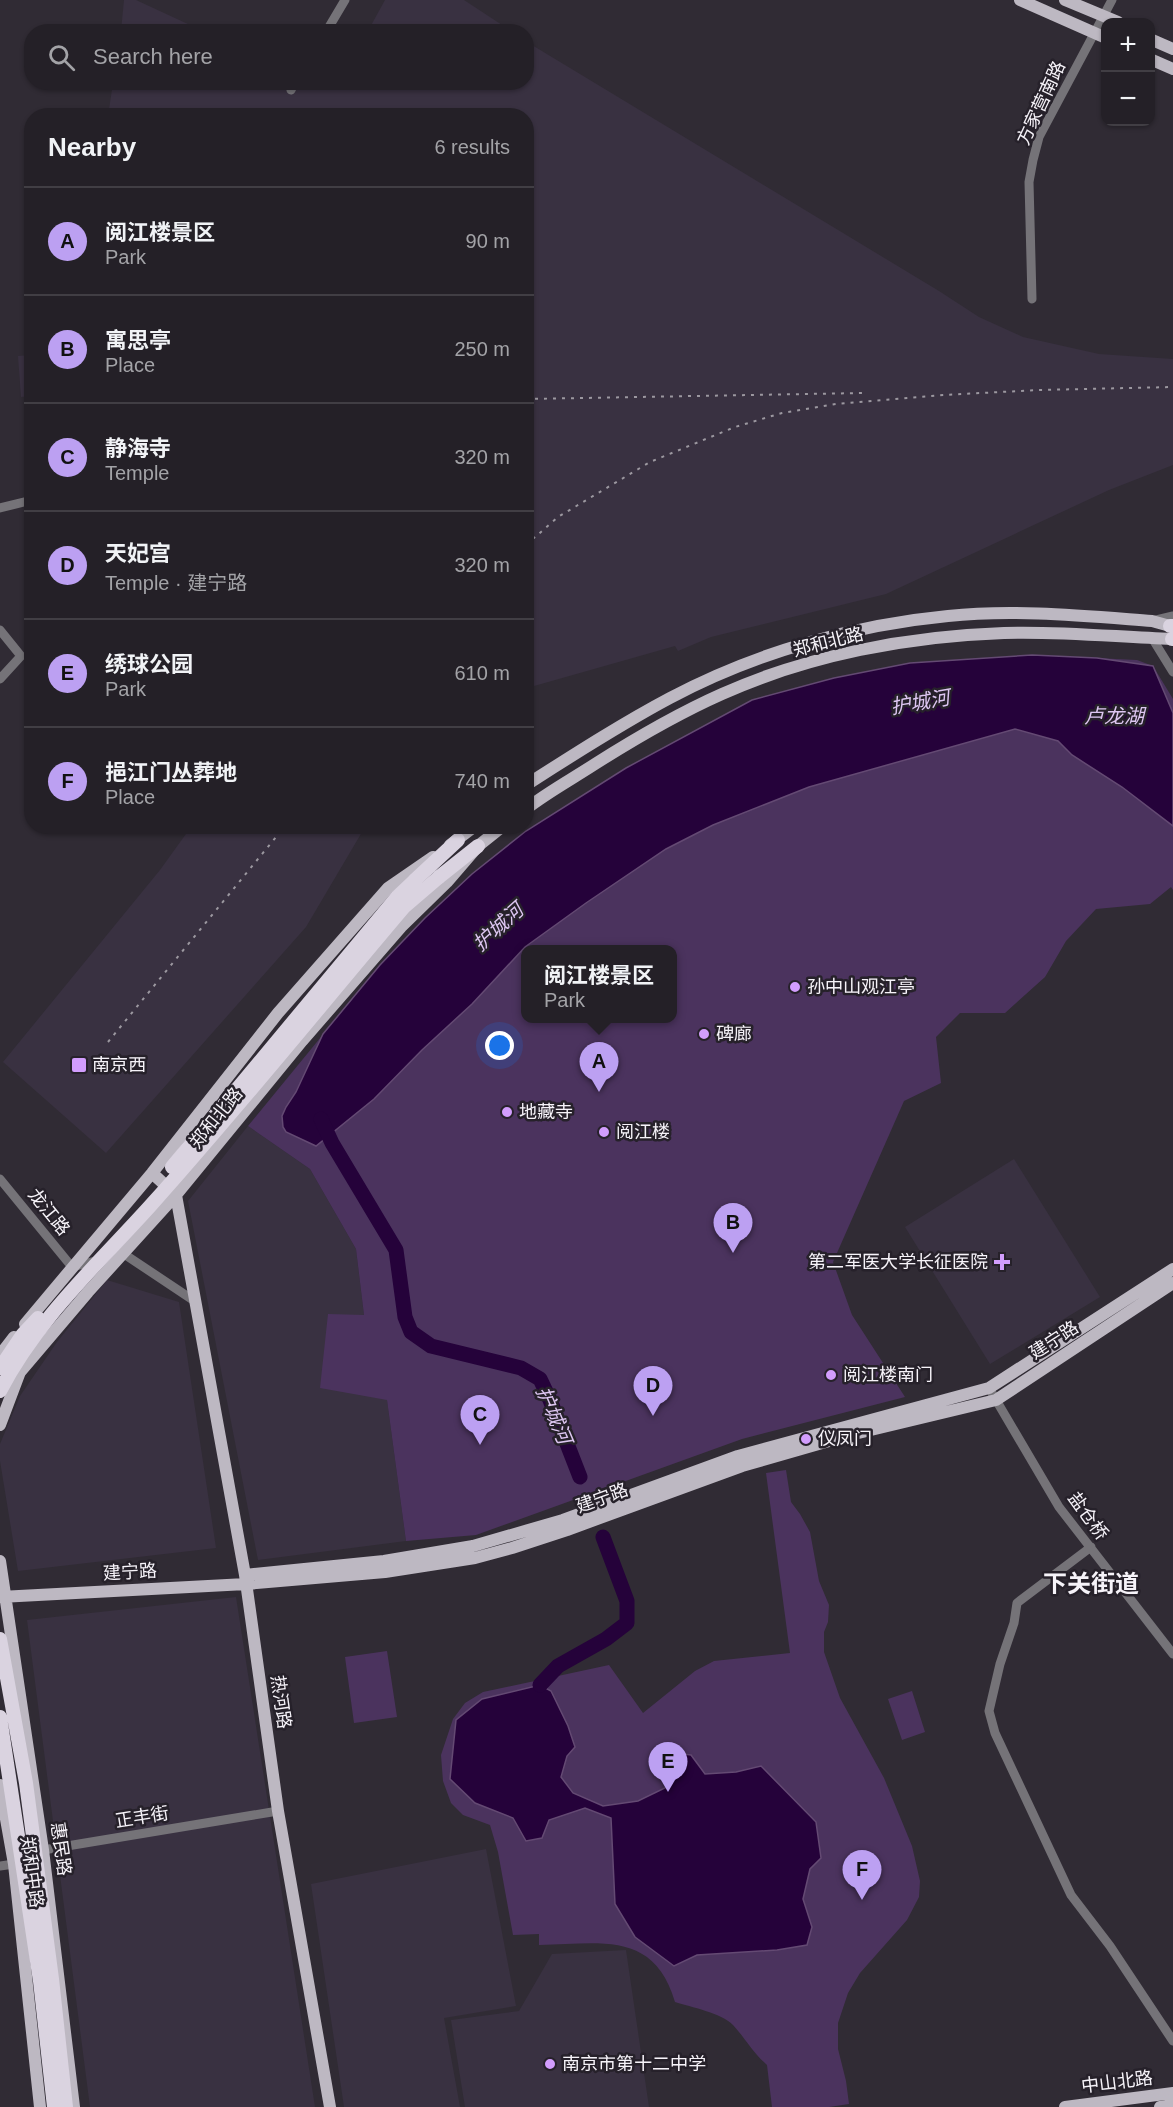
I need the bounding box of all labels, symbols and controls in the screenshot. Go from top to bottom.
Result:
map controls [1101,18,1155,126]
button: + [1101,18,1155,72]
search box [24,24,534,90]
icon: search [45,41,78,74]
text: Search here [93,44,213,69]
street label: 方家营南路 [1013,58,1069,148]
button: − [1101,72,1155,126]
text: Nearby [48,132,136,162]
text: 6 results [434,136,510,158]
text: 阅江楼景区 [105,220,215,245]
text: A [60,230,75,252]
text: 90 m [466,230,510,252]
text: Park [105,246,146,268]
text: 寓思亭 [105,328,171,353]
text: B [60,338,75,360]
text: 250 m [454,338,510,360]
text: Place [105,354,155,376]
text: 静海寺 [105,436,171,461]
text: C [60,446,75,468]
text: 320 m [454,446,510,468]
text: Temple [105,462,169,484]
text: 天妃宫 [105,541,171,566]
text: D [60,554,75,576]
text: 320 m [454,554,510,576]
text: Temple · 建宁路 [105,572,247,594]
street label: 郑和北路 [791,624,865,660]
text: 绣球公园 [105,652,193,677]
text: E [61,662,74,684]
text: 610 m [454,662,510,684]
text: Park [105,678,146,700]
water label: 护城河 [889,685,955,718]
water label: 卢龙湖 [1084,705,1147,727]
text: 挹江门丛葬地 [105,760,237,785]
text: F [61,770,74,792]
text: 740 m [454,770,510,792]
text: Place [105,786,155,808]
water label: 护城河 [468,896,531,955]
popup [521,945,677,1023]
text: 阅江楼景区 [544,963,654,988]
place label: 孙中山观江亭 [807,977,915,997]
marker: 孙中山观江亭 [788,980,802,994]
text: Park [544,989,585,1011]
place label: 碑廊 [716,1024,752,1044]
marker: 碑廊 [697,1027,711,1041]
your location [485,1031,514,1060]
pin: A [580,1042,618,1092]
place label: 南京西 [92,1055,146,1075]
marker: 南京西 [70,1056,88,1074]
street label: 郑和北路 [186,1084,246,1152]
place label: 地藏寺 [519,1102,573,1122]
marker: 地藏寺 [500,1105,514,1119]
place label: 阅江楼 [616,1122,670,1142]
marker: 阅江楼 [597,1125,611,1139]
street label: 龙江路 [24,1185,74,1239]
pin: B [714,1204,752,1253]
place label: 第二军医大学长征医院 [808,1252,988,1272]
marker: 第二军医大学长征医院 [993,1253,1011,1271]
street label: 建宁路 [1026,1317,1082,1363]
place label: 阅江楼南门 [843,1365,933,1385]
pin: D [634,1366,672,1416]
marker: 阅江楼南门 [824,1368,838,1382]
water label: 护城河 [532,1383,577,1451]
pin: C [460,1396,500,1445]
place label: 仪凤门 [818,1429,872,1449]
marker: 仪凤门 [799,1432,813,1446]
street label: 建宁路 [573,1479,631,1517]
street label: 盐仓桥 [1064,1488,1112,1544]
street label: 建宁路 [103,1561,157,1583]
district label: 下关街道 [1043,1570,1139,1597]
street label: 热河路 [267,1674,295,1730]
pin: E [648,1742,688,1792]
street label: 正丰街 [114,1803,170,1831]
street label: 惠民路 [47,1821,75,1877]
street label: 郑和中路 [17,1835,47,1909]
pin: F [842,1850,882,1900]
place label: 南京市第十二中学 [562,2054,706,2074]
marker: 南京市第十二中学 [543,2057,557,2071]
street label: 中山北路 [1080,2068,1154,2096]

